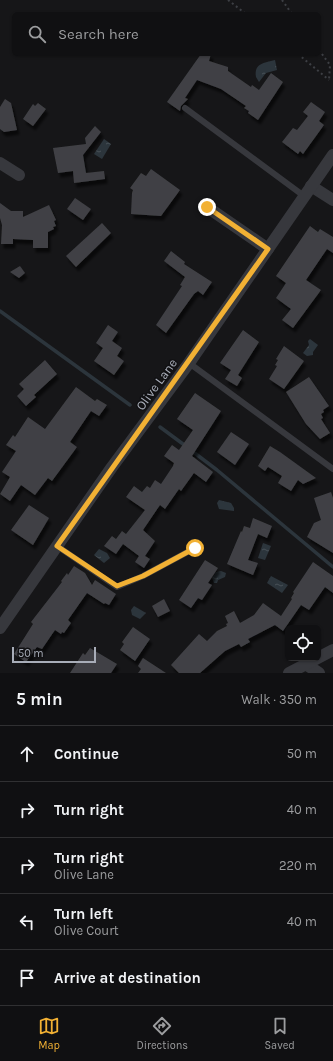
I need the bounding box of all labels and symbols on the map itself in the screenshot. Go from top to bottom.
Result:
route end [198,198,216,216]
street label: Olive Lane [133,355,180,413]
route start [186,539,204,557]
scale bar [12,645,96,664]

